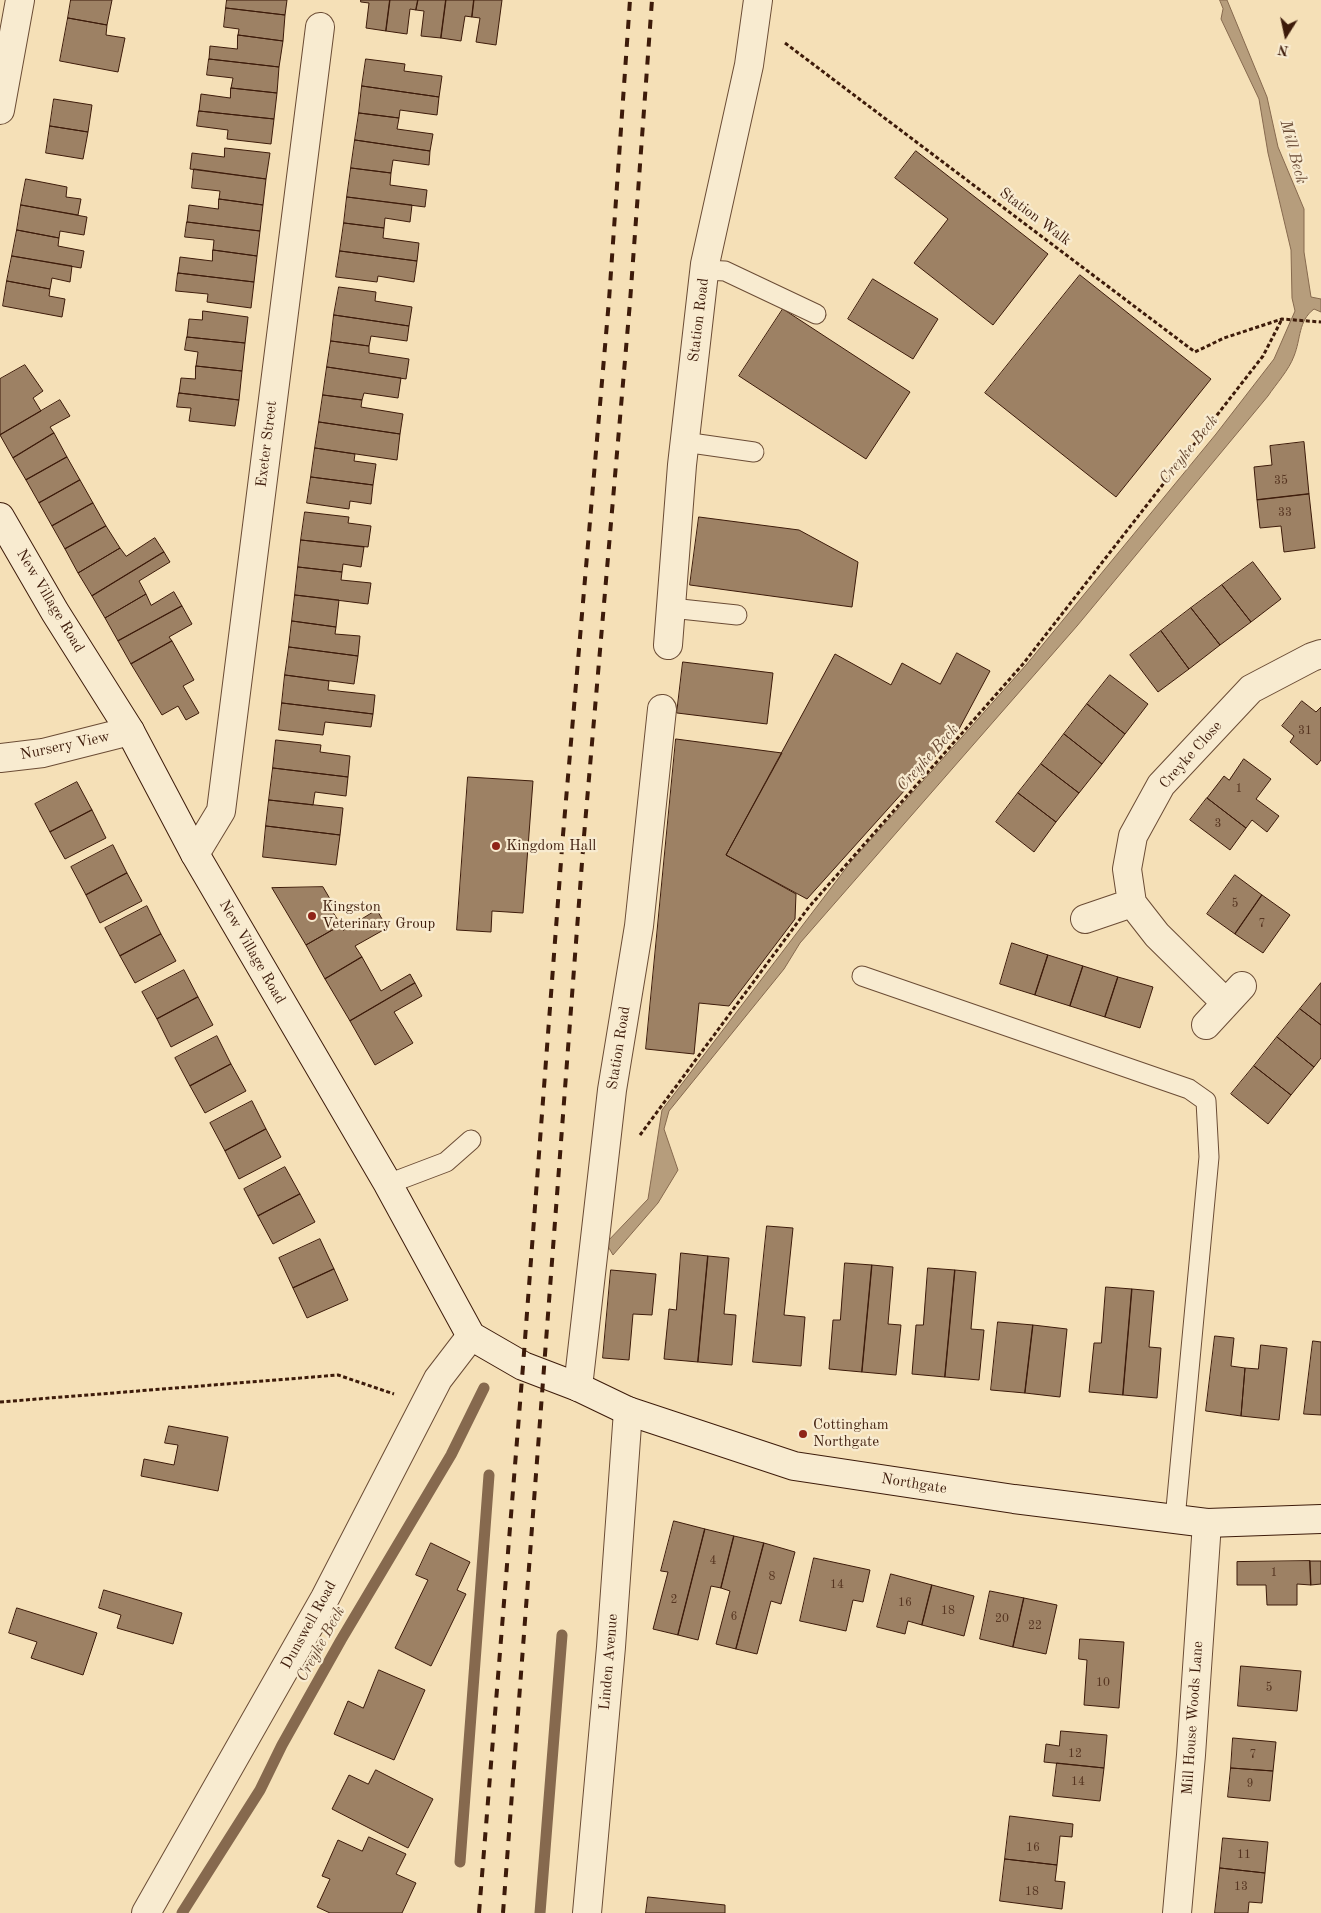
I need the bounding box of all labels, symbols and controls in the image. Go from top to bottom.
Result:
north arrow [1261,10,1311,60]
text: N [1277,42,1290,58]
water label: Mill Beck [1275,118,1311,186]
street label: Station Walk [996,184,1074,250]
street label: Station Road [685,277,713,363]
street label: Exeter Street [253,400,281,488]
water label: Creyke Beck [1155,412,1223,488]
house number: 35 [1274,474,1288,488]
house number: 33 [1278,506,1292,520]
street label: New Village Road [12,546,88,656]
street label: Creyke Close [1156,717,1226,793]
water label: Creyke Beck [893,721,963,795]
house number: 31 [1298,724,1312,738]
street label: Nursery View [19,728,111,764]
house number: 1 [1236,782,1242,796]
house number: 3 [1215,817,1221,831]
place label: Kingdom Hall [506,837,596,855]
marker: Kingdom Hall [490,840,502,852]
street label: New Village Road [215,897,289,1007]
house number: 5 [1232,897,1238,911]
place label: Kingston Veterinary Group [322,898,435,933]
marker: Kingston Veterinary Group [306,910,318,922]
house number: 7 [1259,917,1265,931]
street label: Station Road [604,1005,634,1091]
place label: Cottingham Northgate [813,1416,889,1451]
marker: Cottingham Northgate [797,1428,809,1440]
street label: Northgate [880,1470,948,1498]
house number: 4 [710,1554,716,1568]
house number: 1 [1271,1566,1277,1580]
house number: 8 [769,1570,775,1584]
street label: Dunswell Road [277,1578,341,1672]
house number: 14 [830,1578,844,1592]
house number: 2 [671,1593,677,1607]
house number: 16 [898,1596,912,1610]
water label: Creyke Beck [292,1603,350,1685]
house number: 18 [941,1604,955,1618]
house number: 6 [731,1610,737,1624]
house number: 20 [995,1612,1009,1626]
street label: Linden Avenue [596,1613,622,1711]
house number: 22 [1028,1619,1042,1633]
street label: Mill House Woods Lane [1179,1640,1207,1796]
house number: 10 [1096,1676,1110,1690]
house number: 5 [1266,1681,1272,1695]
house number: 12 [1068,1747,1082,1761]
house number: 7 [1250,1748,1256,1762]
house number: 14 [1071,1775,1085,1789]
house number: 9 [1247,1777,1253,1791]
house number: 16 [1026,1841,1040,1855]
house number: 11 [1237,1848,1251,1862]
house number: 13 [1234,1880,1248,1894]
house number: 18 [1025,1885,1039,1899]

